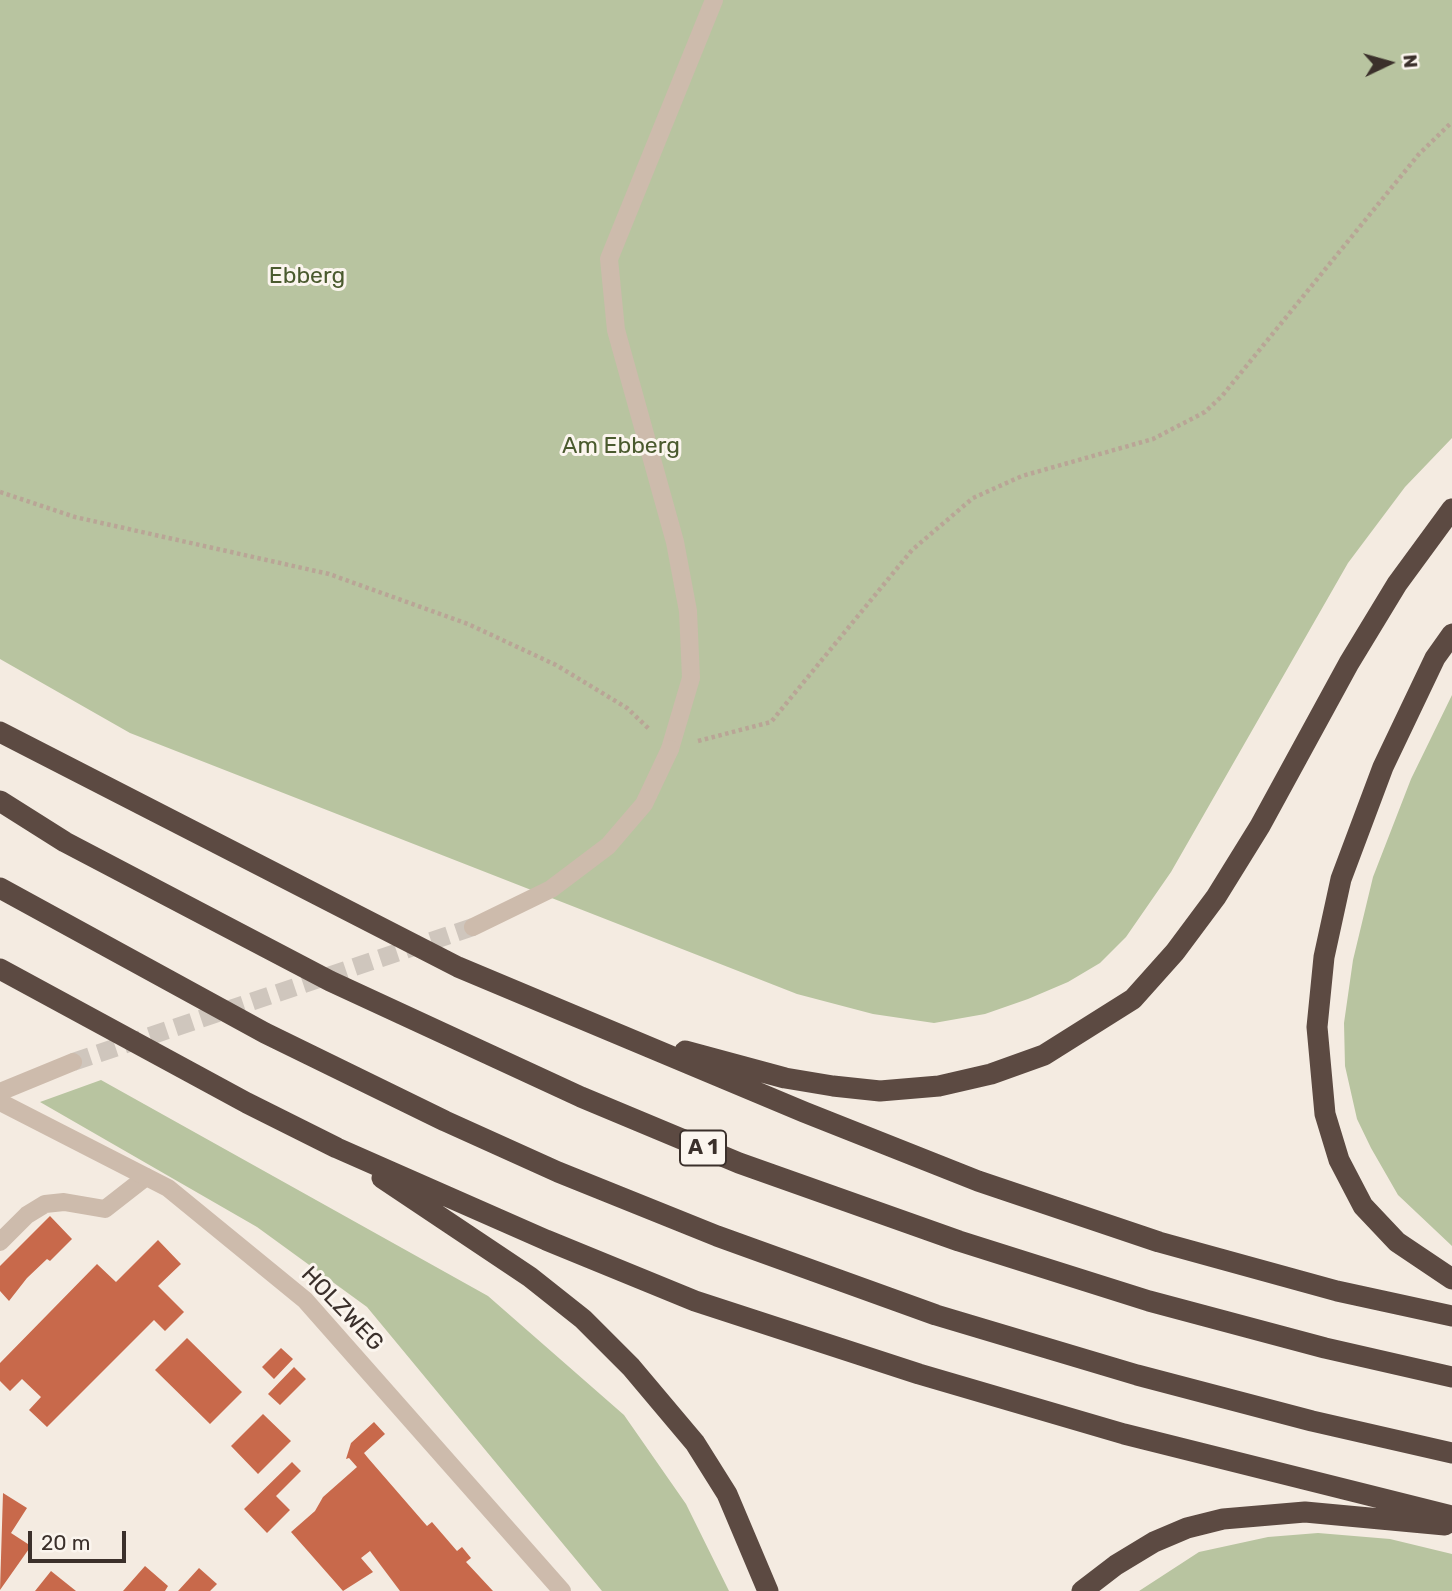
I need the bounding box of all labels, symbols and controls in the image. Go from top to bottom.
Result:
north arrow [1354,28,1424,98]
text: N [1398,53,1422,69]
park label: Ebberg [269,262,345,290]
park label: Am Ebberg [562,432,680,460]
road number: A 1 [680,1130,726,1166]
street label: HOLZWEG [295,1261,389,1357]
scale bar [32,1518,130,1562]
text: 20 m [41,1530,90,1555]

